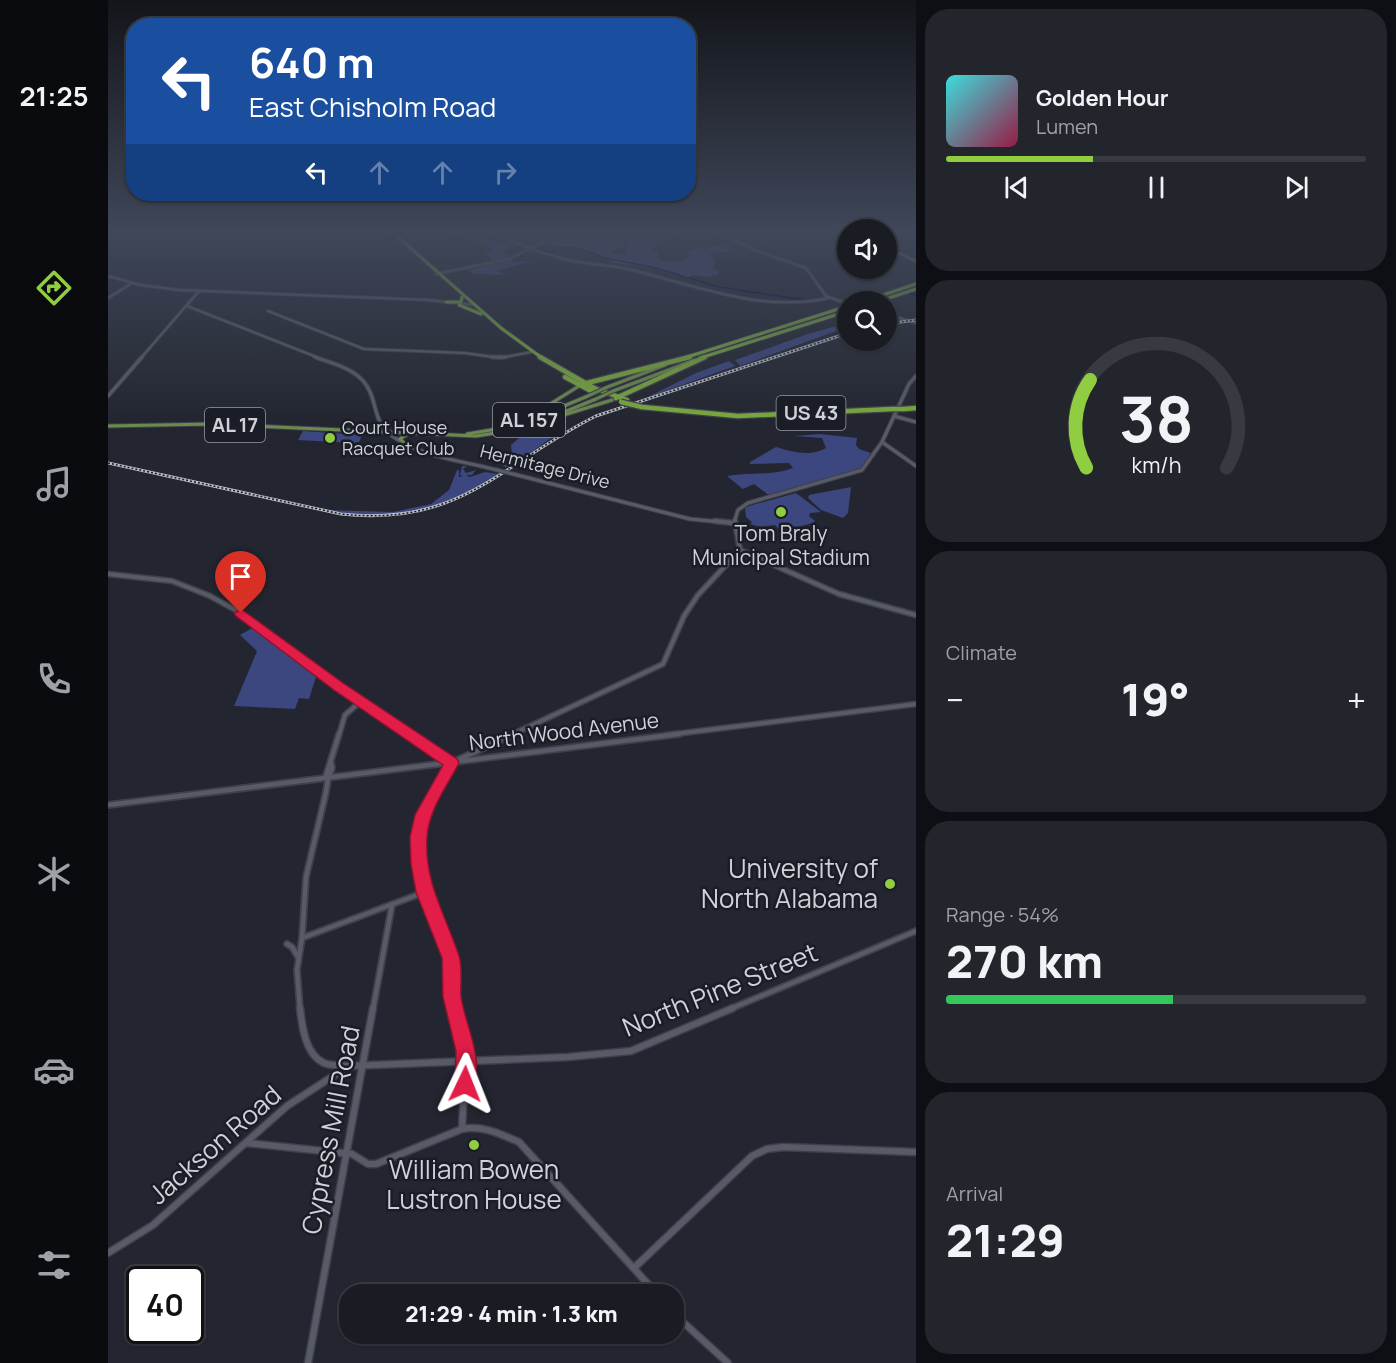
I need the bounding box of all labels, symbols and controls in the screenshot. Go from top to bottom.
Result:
text: 640 m [249,33,374,91]
icon: left [150,42,228,120]
text: 21:25 [19,77,89,114]
text: Golden Hour [1036,83,1169,113]
text: East Chisholm Road [249,88,496,125]
text: Lumen [1036,113,1098,140]
icon: left [300,156,333,189]
icon: ahead [363,156,396,189]
icon: ahead [426,156,459,189]
icon: right [489,156,522,189]
icon: previous [1000,171,1033,204]
icon: pause [1140,171,1173,204]
icon: next [1280,171,1313,204]
map controls [837,219,897,351]
button: sound [837,219,897,279]
icon: directions [33,267,75,309]
button: search [837,291,897,351]
text: 38 [1119,375,1193,461]
road number: US 43 [776,396,846,430]
road number: AL 157 [493,403,565,437]
road number: AL 17 [205,408,265,442]
place label: Court House Racquet Club [342,415,454,460]
marker: Court House Racquet Club [323,431,337,445]
street label: Hermitage Drive [478,438,613,494]
text: km/h [1131,450,1181,479]
icon: music [33,463,75,505]
marker: Tom Braly Municipal Stadium [774,505,788,519]
place label: Tom Braly Municipal Stadium [692,519,870,571]
pin [215,551,266,613]
icon: arrive [224,560,257,593]
text: Climate [946,639,1017,666]
icon: phone [33,658,75,700]
text: 19° [1121,668,1190,730]
text: − [946,677,964,722]
text: + [1347,677,1366,722]
street label: North Wood Avenue [467,705,660,757]
place label: University of North Alabama [701,850,878,916]
icon: climate [33,853,75,895]
marker: University of North Alabama [883,877,897,891]
text: Range · 54% [946,901,1059,928]
text: 270 km [946,930,1103,992]
street label: North Pine Street [617,934,823,1045]
street label: Cypress Mill Road [292,1023,368,1237]
icon: car [33,1049,75,1091]
position arrow [433,1052,497,1116]
street label: Jackson Road [140,1077,288,1212]
marker: William Bowen Lustron House [467,1138,481,1152]
place label: William Bowen Lustron House [386,1151,562,1217]
text: Arrival [946,1180,1003,1207]
text: 21:29 [946,1209,1065,1271]
icon: filters [33,1244,75,1286]
speed limit sign: 40 [126,1266,204,1344]
text: 21:29 · 4 min · 1.3 km [405,1299,618,1329]

